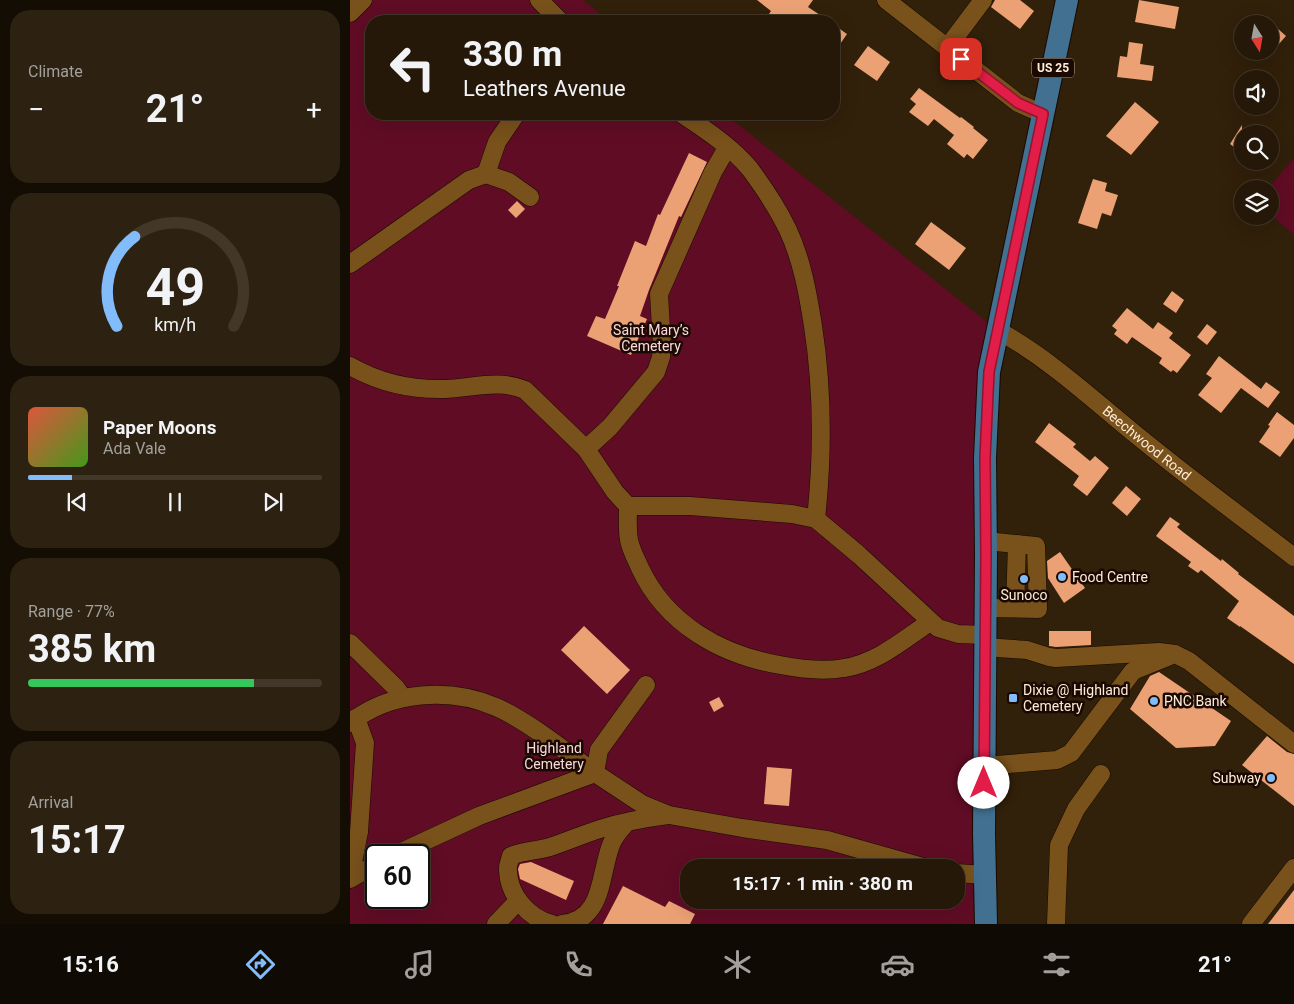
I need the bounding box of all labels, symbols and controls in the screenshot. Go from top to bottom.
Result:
north arrow [1234,15,1279,60]
map controls [1234,15,1279,225]
text: 330 m [463,34,562,75]
icon: left [380,35,445,100]
pin [940,38,982,80]
icon: arrive [947,45,975,73]
road number: US 25 [1032,58,1074,78]
text: Climate [28,62,83,81]
button: sound [1234,70,1279,115]
text: Leathers Avenue [463,76,626,101]
text: 21° [146,87,204,131]
text: − [28,93,44,126]
text: + [306,93,322,126]
button: search [1234,125,1279,170]
button: layers [1234,180,1279,225]
text: 49 [145,257,205,318]
text: km/h [154,314,196,335]
park label: Saint Mary’s Cemetery [613,322,689,354]
street label: Beechwood Road [1099,402,1194,483]
text: Paper Moons [103,416,216,439]
text: Ada Vale [103,439,166,458]
icon: previous [63,488,91,516]
icon: pause [161,488,189,516]
icon: next [259,488,287,516]
place label: Food Centre [1072,569,1148,585]
marker: Food Centre [1056,571,1068,583]
marker: Sunoco [1018,573,1030,585]
place label: Sunoco [1000,587,1048,603]
text: Range · 77% [28,602,115,621]
text: 385 km [28,627,156,671]
place label: Dixie @ Highland Cemetery [1023,682,1129,714]
marker: Dixie @ Highland Cemetery [1007,692,1019,704]
place label: PNC Bank [1164,693,1227,709]
marker: PNC Bank [1148,695,1160,707]
park label: Highland Cemetery [524,740,584,772]
position arrow [957,756,1009,808]
place label: Subway [1212,770,1261,786]
marker: Subway [1265,772,1277,784]
text: Arrival [28,793,73,812]
text: 15:17 [28,818,126,862]
speed limit sign: 60 [365,844,430,909]
text: 15:17 · 1 min · 380 m [732,872,913,895]
icon: directions [243,947,278,982]
icon: music [402,947,437,982]
icon: phone [561,947,596,982]
icon: climate [720,947,755,982]
icon: car [880,947,915,982]
icon: filters [1039,947,1074,982]
text: 15:16 [62,952,119,977]
text: 21° [1198,952,1232,977]

